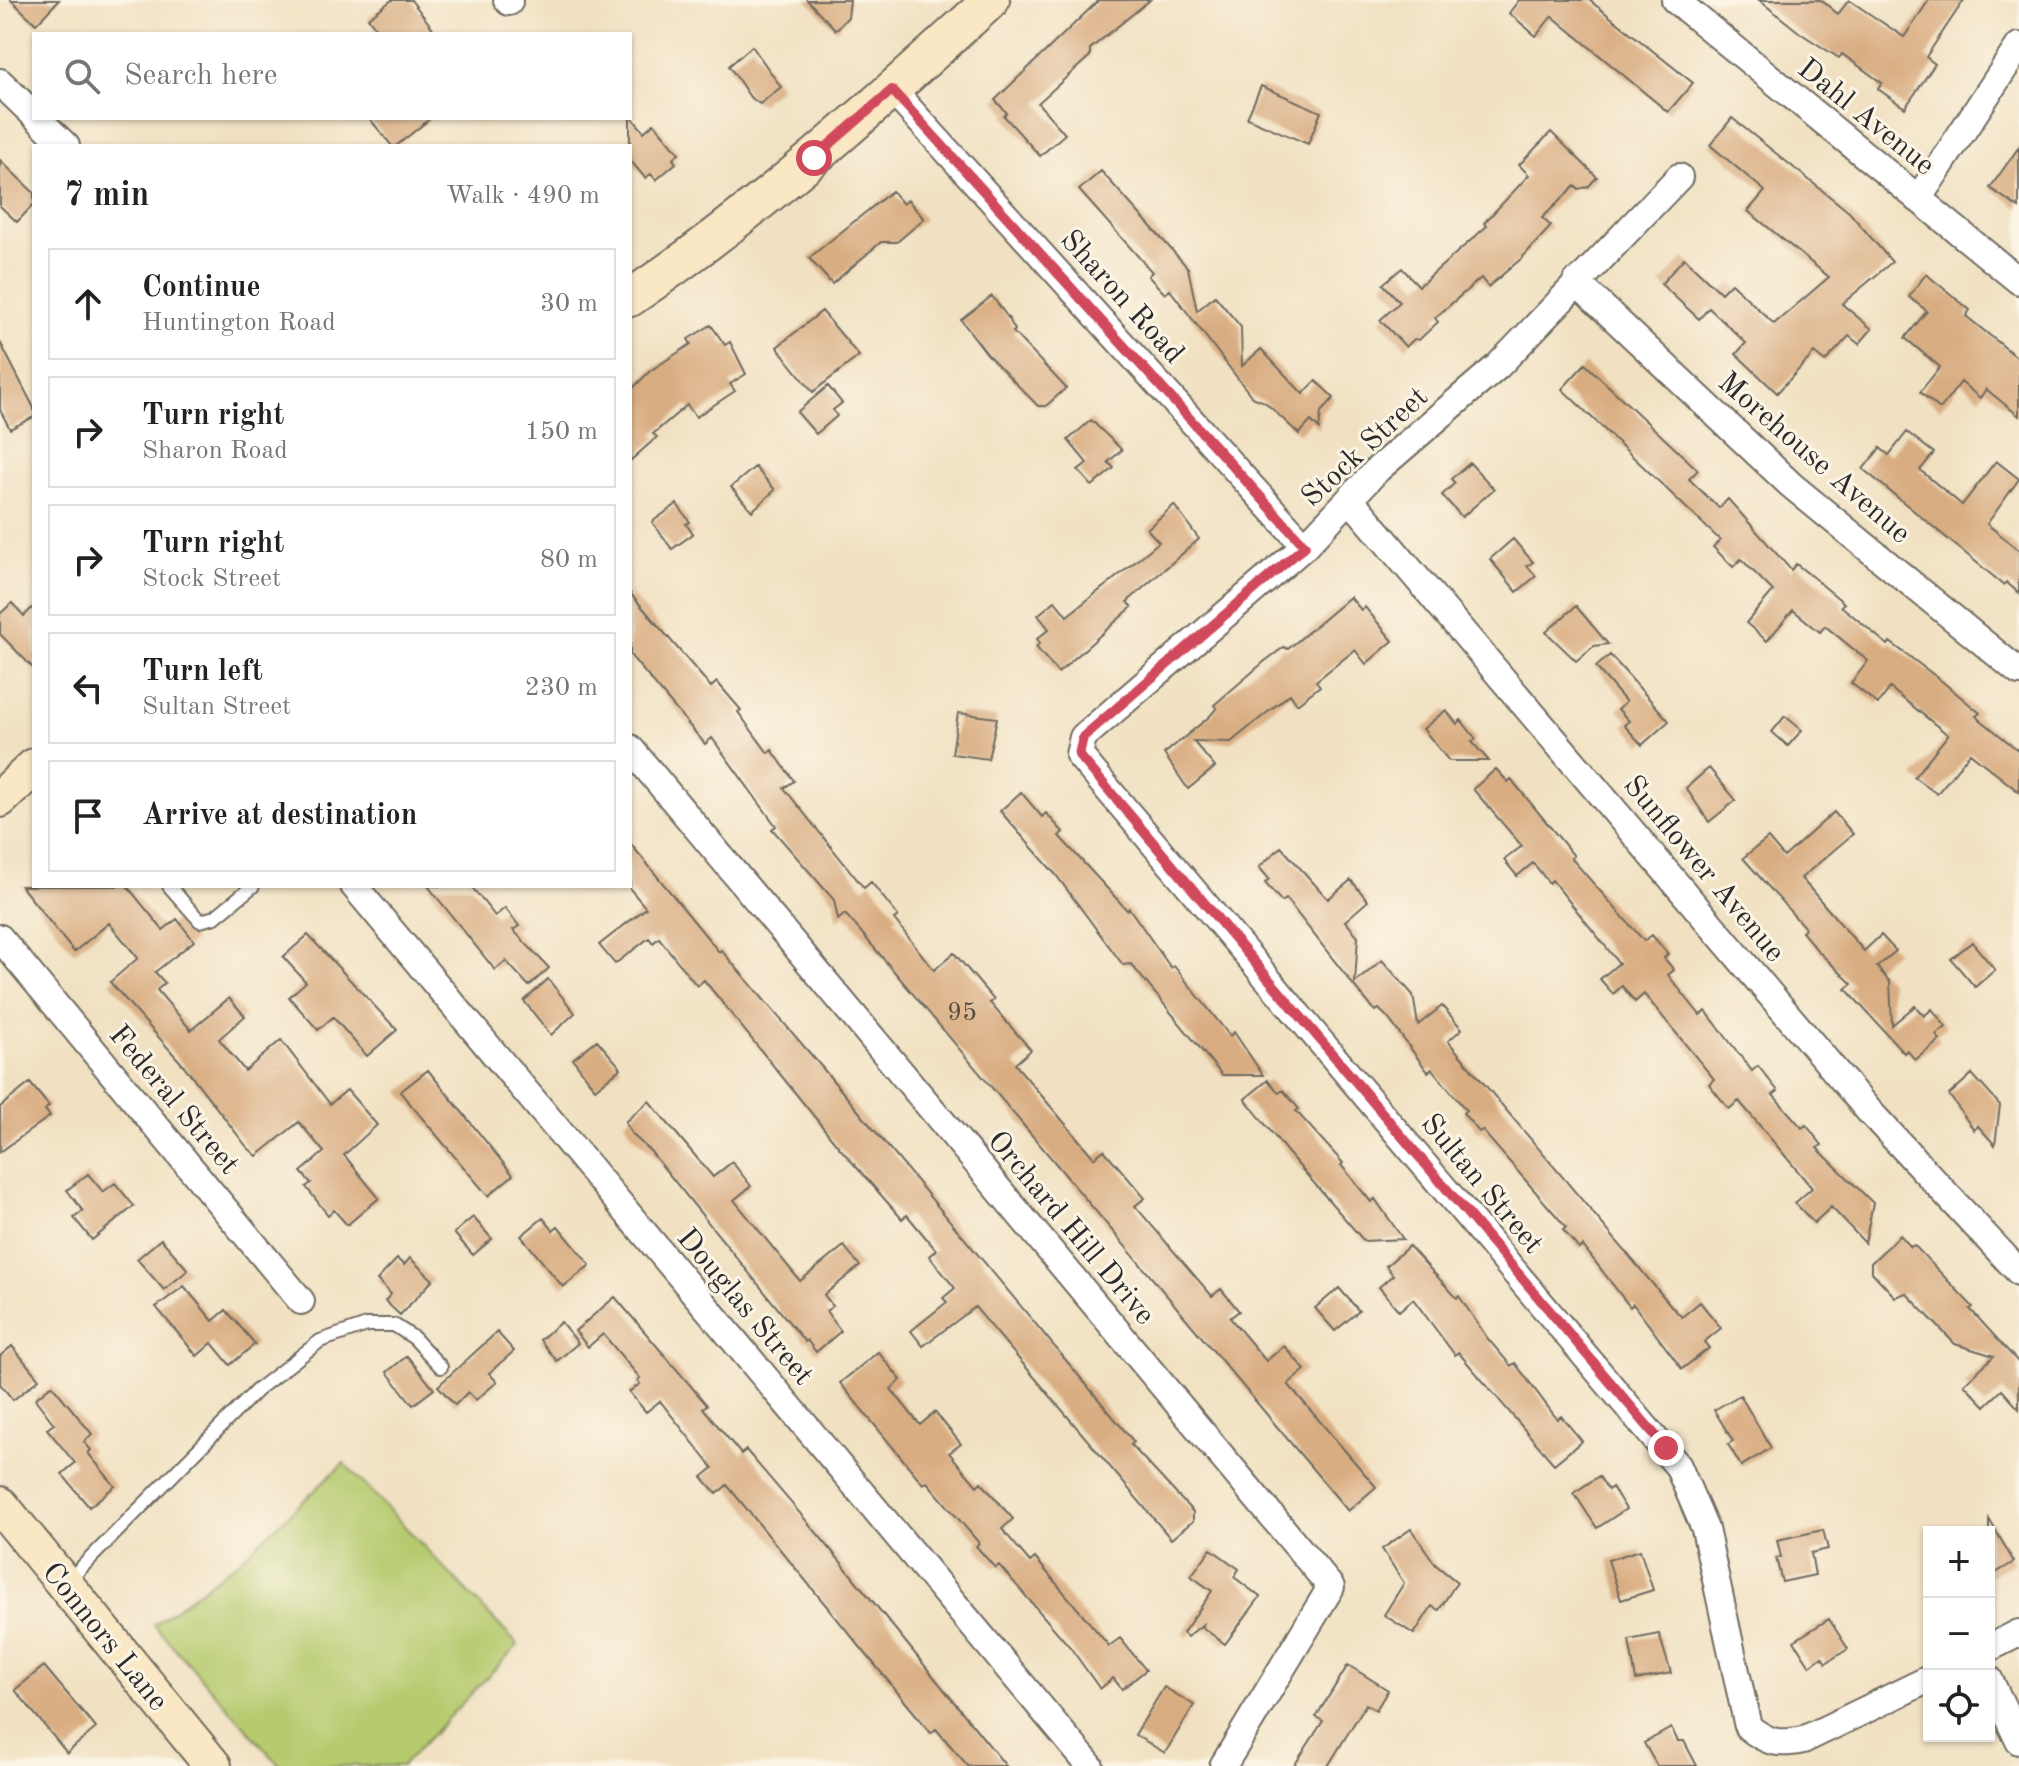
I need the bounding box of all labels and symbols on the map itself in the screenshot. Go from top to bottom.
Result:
street label: Dahl Avenue [1792,54,1940,182]
route start [796,140,832,176]
street label: Sharon Road [1054,225,1189,370]
street label: Morehouse Avenue [1712,367,1916,550]
street label: Stock Street [1296,382,1434,513]
street label: Sunflower Avenue [1617,770,1790,968]
house number: 95 [947,1000,977,1026]
street label: Federal Street [103,1020,244,1181]
street label: Sultan Street [1415,1109,1548,1260]
street label: Orchard Hill Drive [981,1126,1160,1331]
street label: Douglas Street [671,1223,818,1391]
route end [1648,1430,1684,1466]
street label: Connors Lane [36,1558,173,1717]

